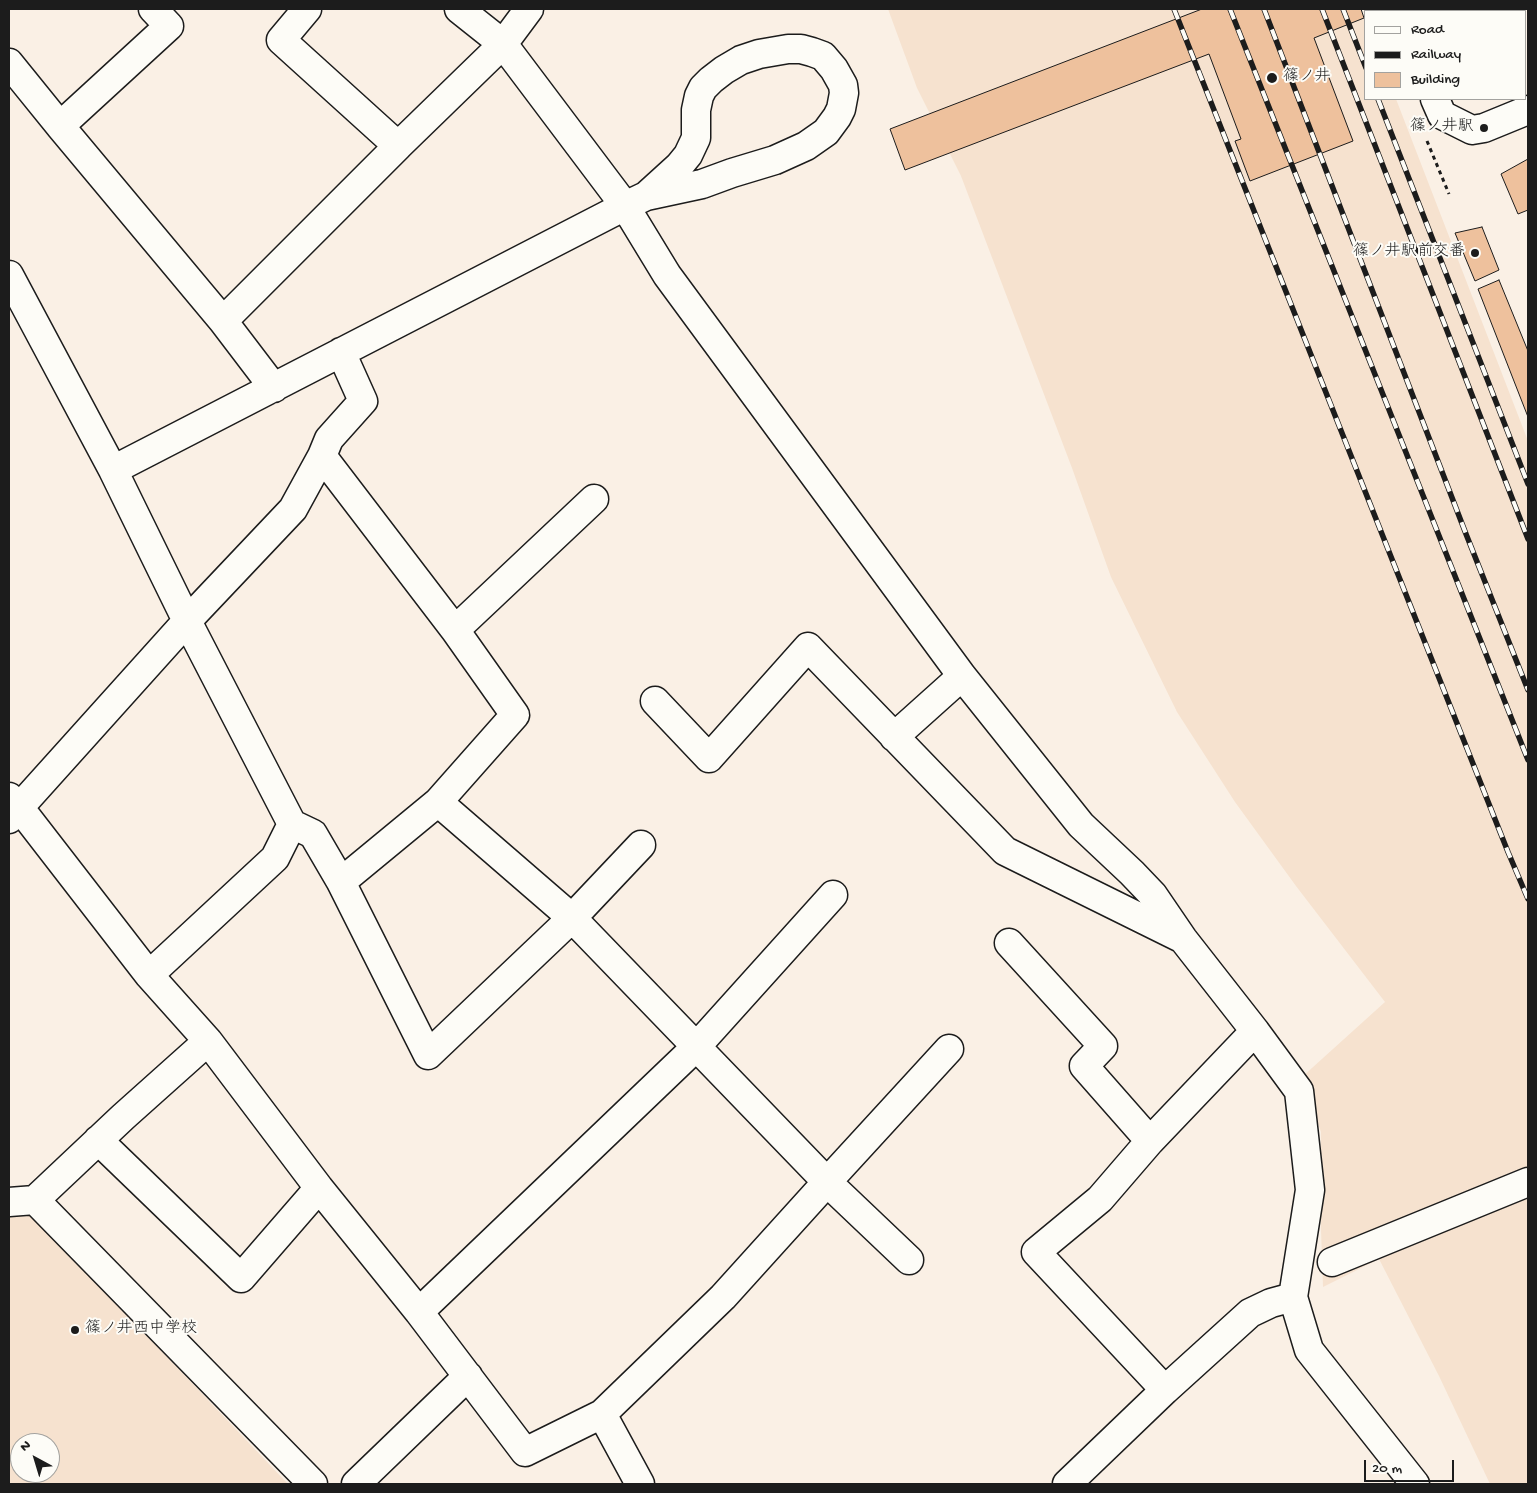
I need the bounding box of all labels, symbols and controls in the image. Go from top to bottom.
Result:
legend [1364,10,1527,100]
text: Road [1411,21,1444,39]
text: Railway [1411,46,1461,64]
place label: 篠ノ井 [1283,68,1331,88]
marker: 篠ノ井 [1265,71,1279,85]
text: Building [1411,71,1460,89]
place label: 篠ノ井駅 [1410,118,1474,138]
marker: 篠ノ井駅 [1478,122,1490,134]
place label: 篠ノ井駅前交番 [1353,243,1465,263]
marker: 篠ノ井駅前交番 [1469,247,1481,259]
place label: 篠ノ井西中学校 [85,1320,197,1340]
marker: 篠ノ井西中学校 [69,1324,81,1336]
north arrow [10,1433,60,1483]
text: N [17,1437,35,1456]
scale bar [1367,1450,1457,1482]
text: 20 m [1372,1460,1402,1478]

